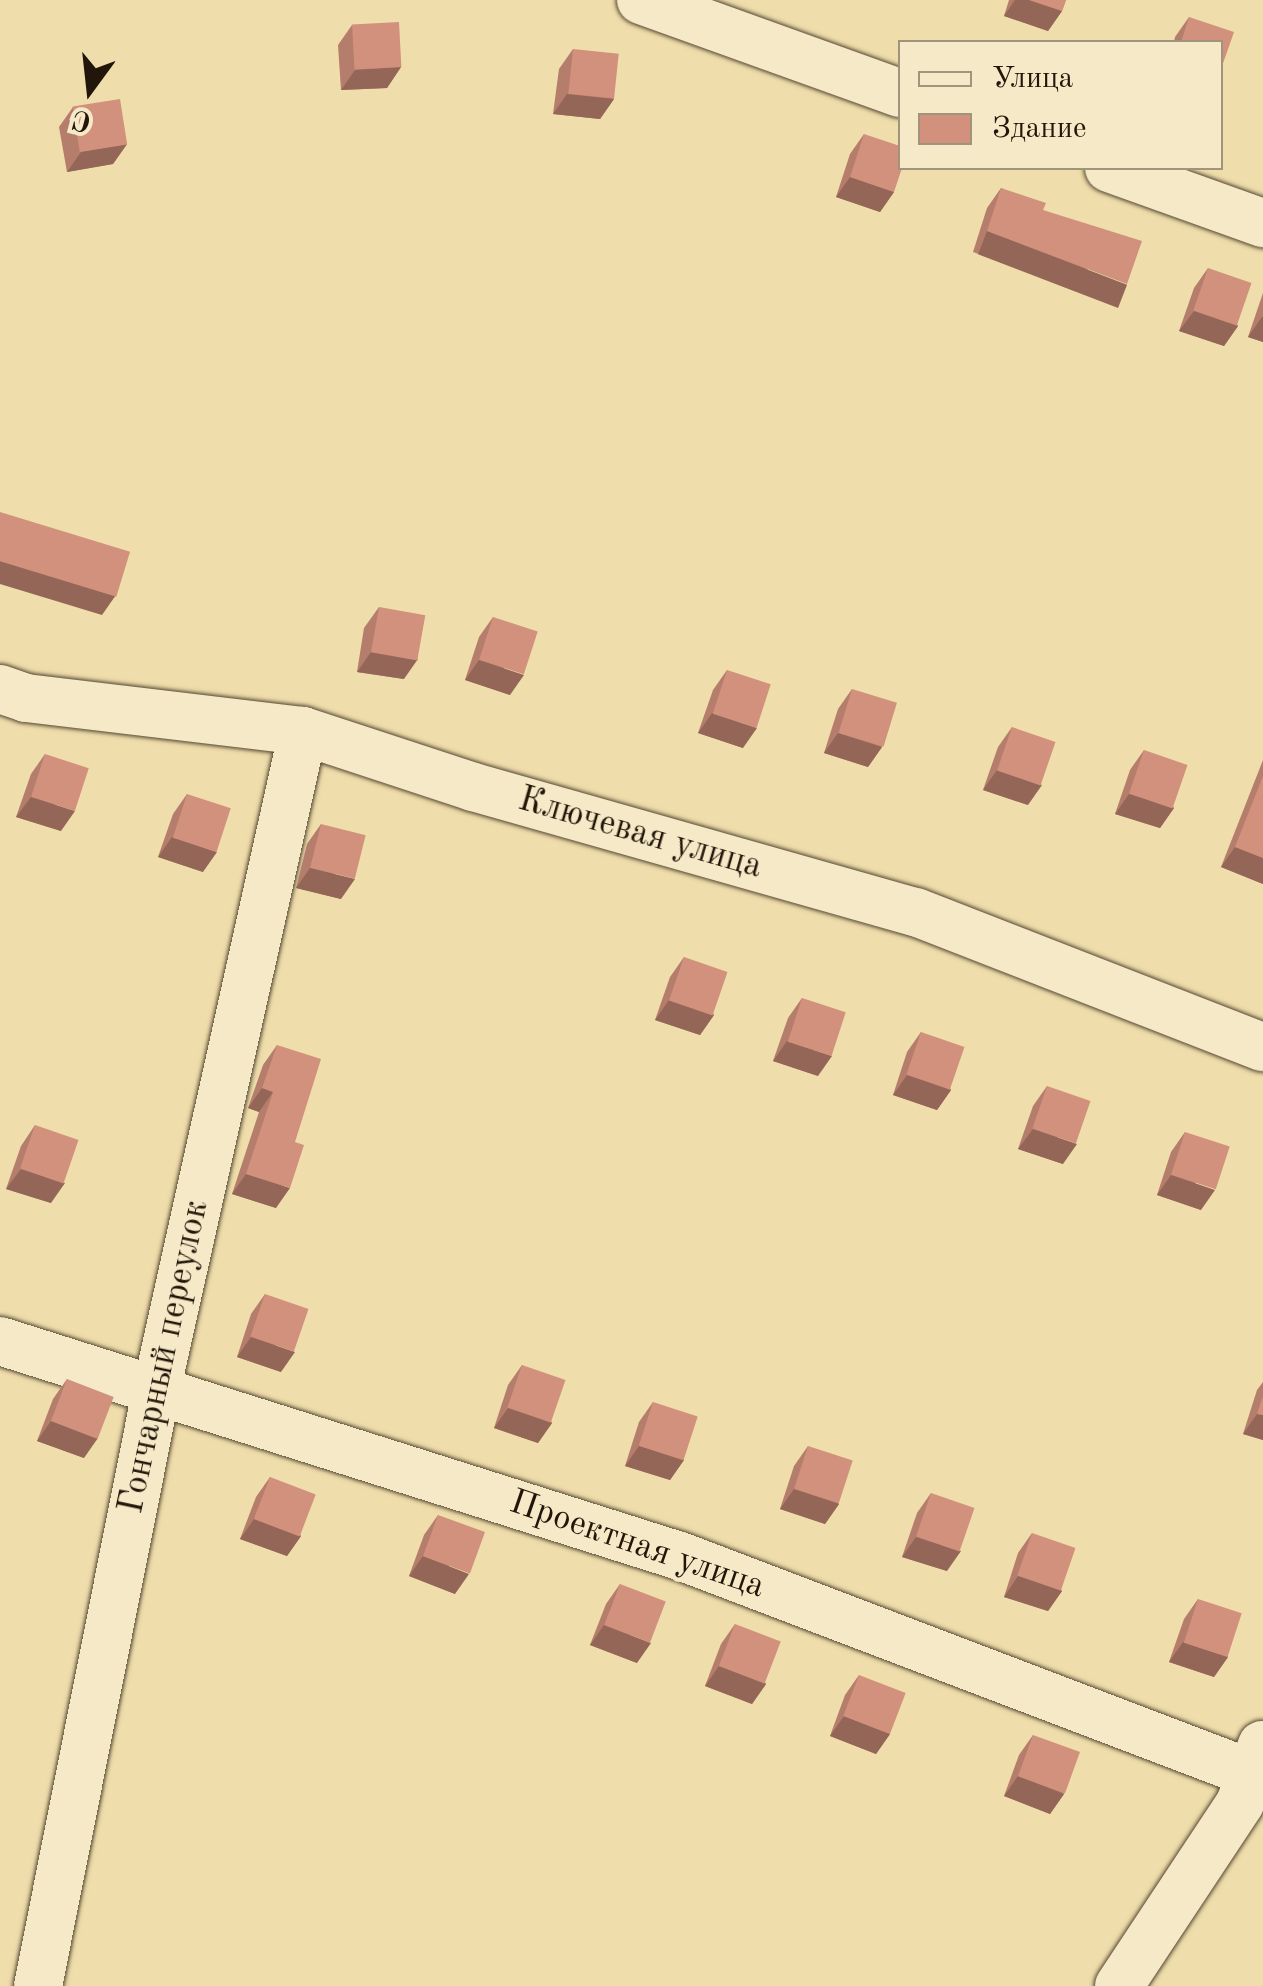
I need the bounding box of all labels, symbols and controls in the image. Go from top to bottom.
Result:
north arrow [40,40,140,140]
legend [898,40,1223,170]
text: Улица [992,64,1073,94]
text: С [70,103,95,135]
text: Здание [992,114,1087,144]
street label: Ключевая улица [513,779,767,889]
street label: Гончарный переулок [111,1196,219,1518]
street label: Проектная улица [504,1482,770,1608]

